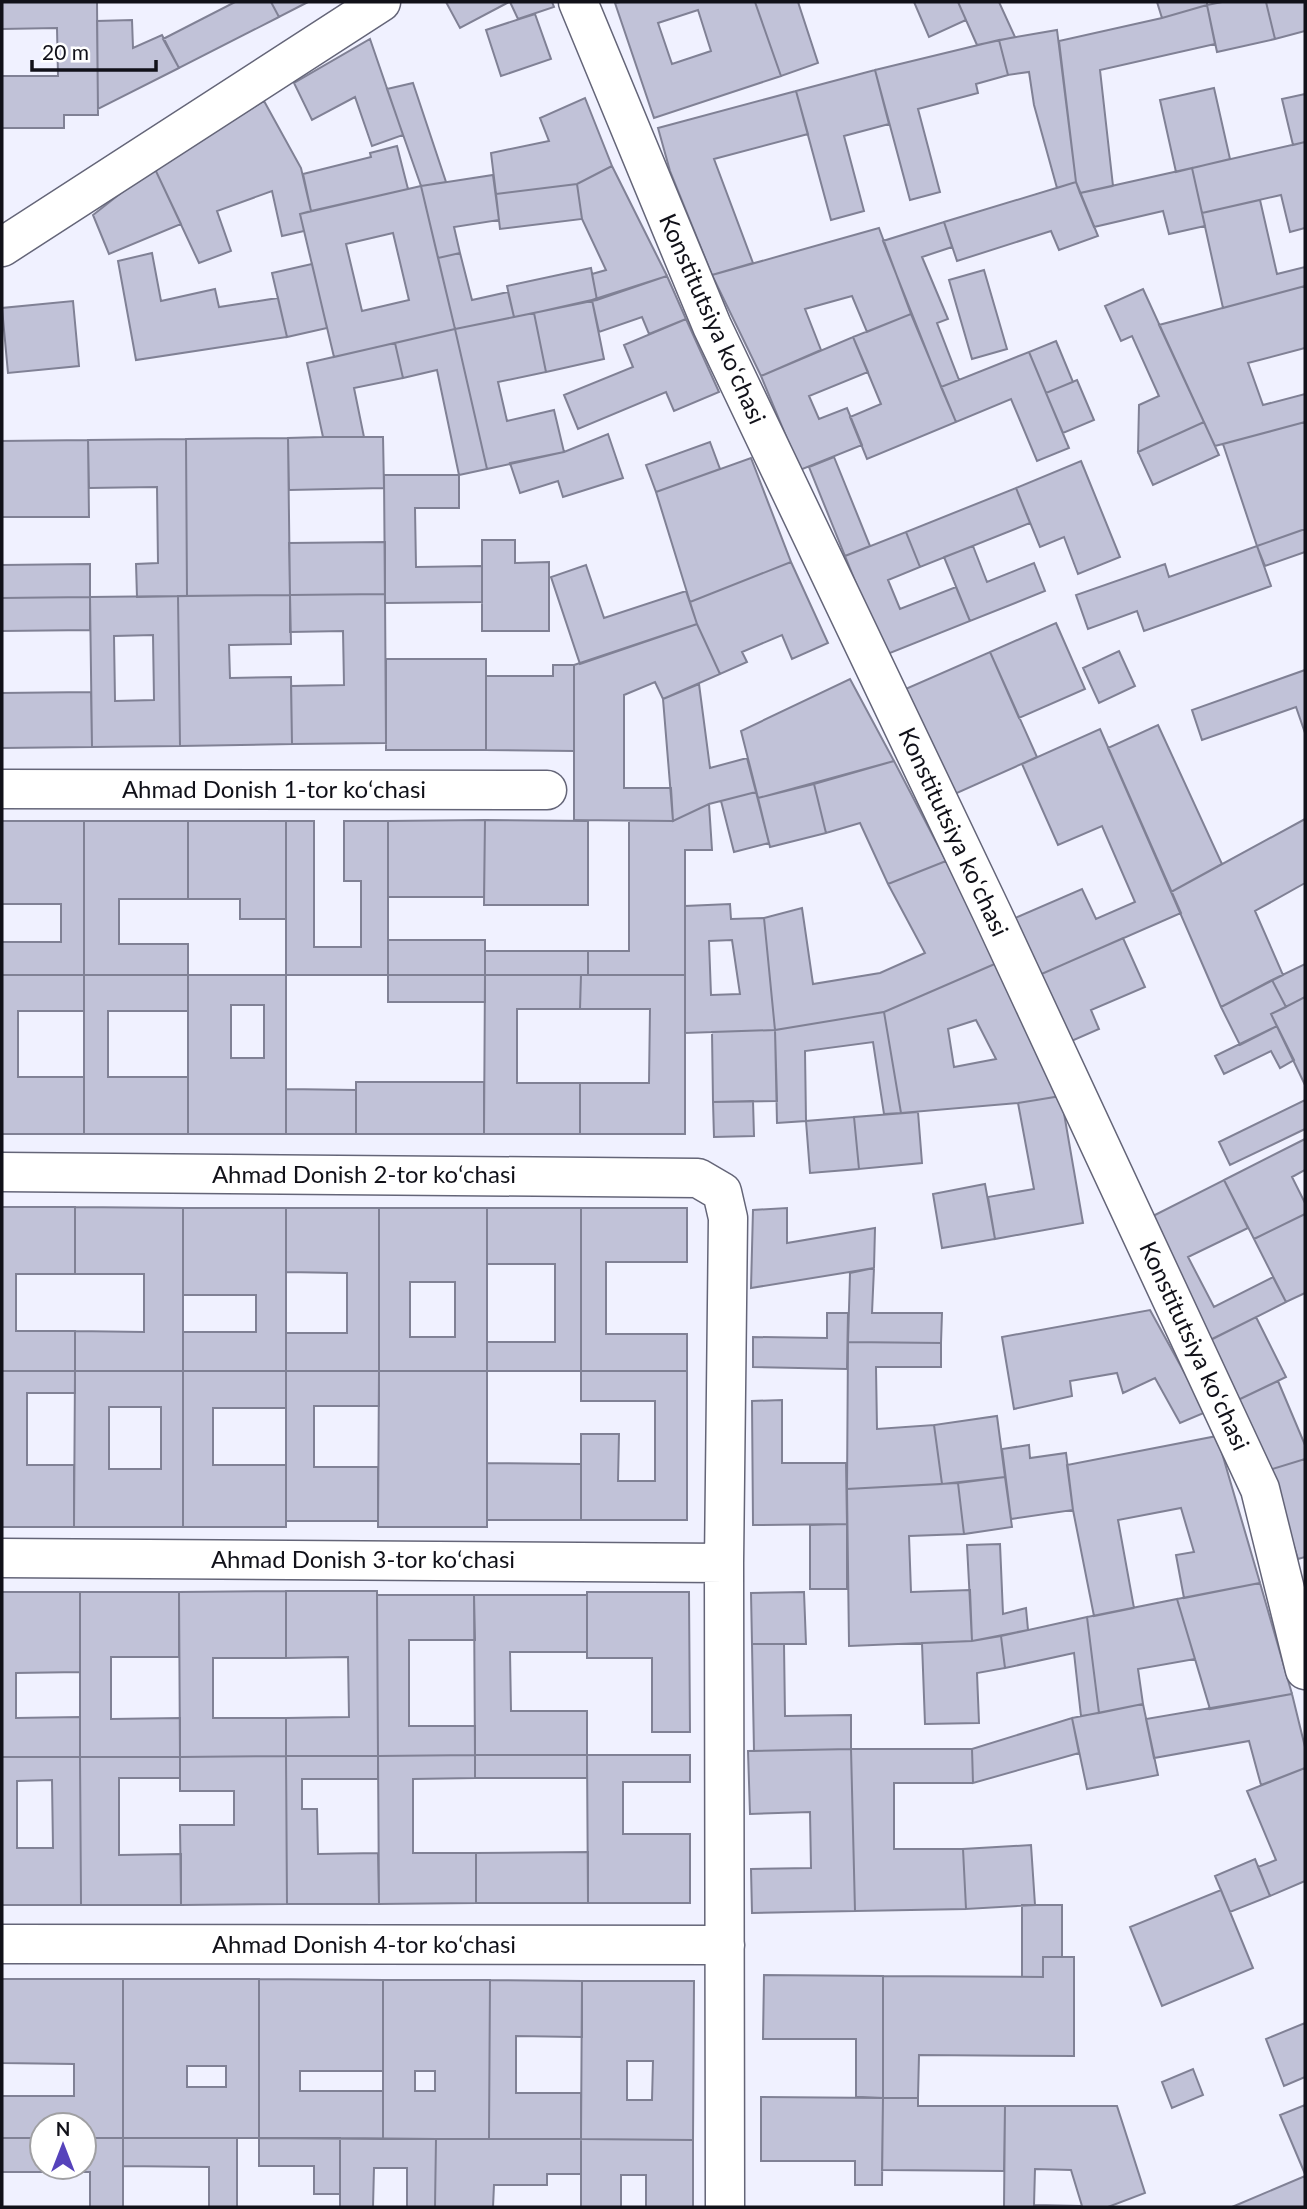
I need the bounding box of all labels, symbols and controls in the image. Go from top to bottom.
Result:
scale bar [32,28,156,72]
text: 20 m [42,39,89,64]
street label: Konstitutsiya koʻchasi [654,209,773,428]
street label: Konstitutsiya koʻchasi [893,722,1016,940]
street label: Ahmad Donish 1-tor koʻchasi [122,774,426,803]
street label: Ahmad Donish 2-tor koʻchasi [212,1159,516,1188]
street label: Konstitutsiya koʻchasi [1134,1236,1257,1454]
street label: Ahmad Donish 3-tor koʻchasi [211,1544,515,1573]
street label: Ahmad Donish 4-tor koʻchasi [212,1929,516,1958]
north arrow [28,2111,98,2181]
text: N [56,2117,70,2140]

